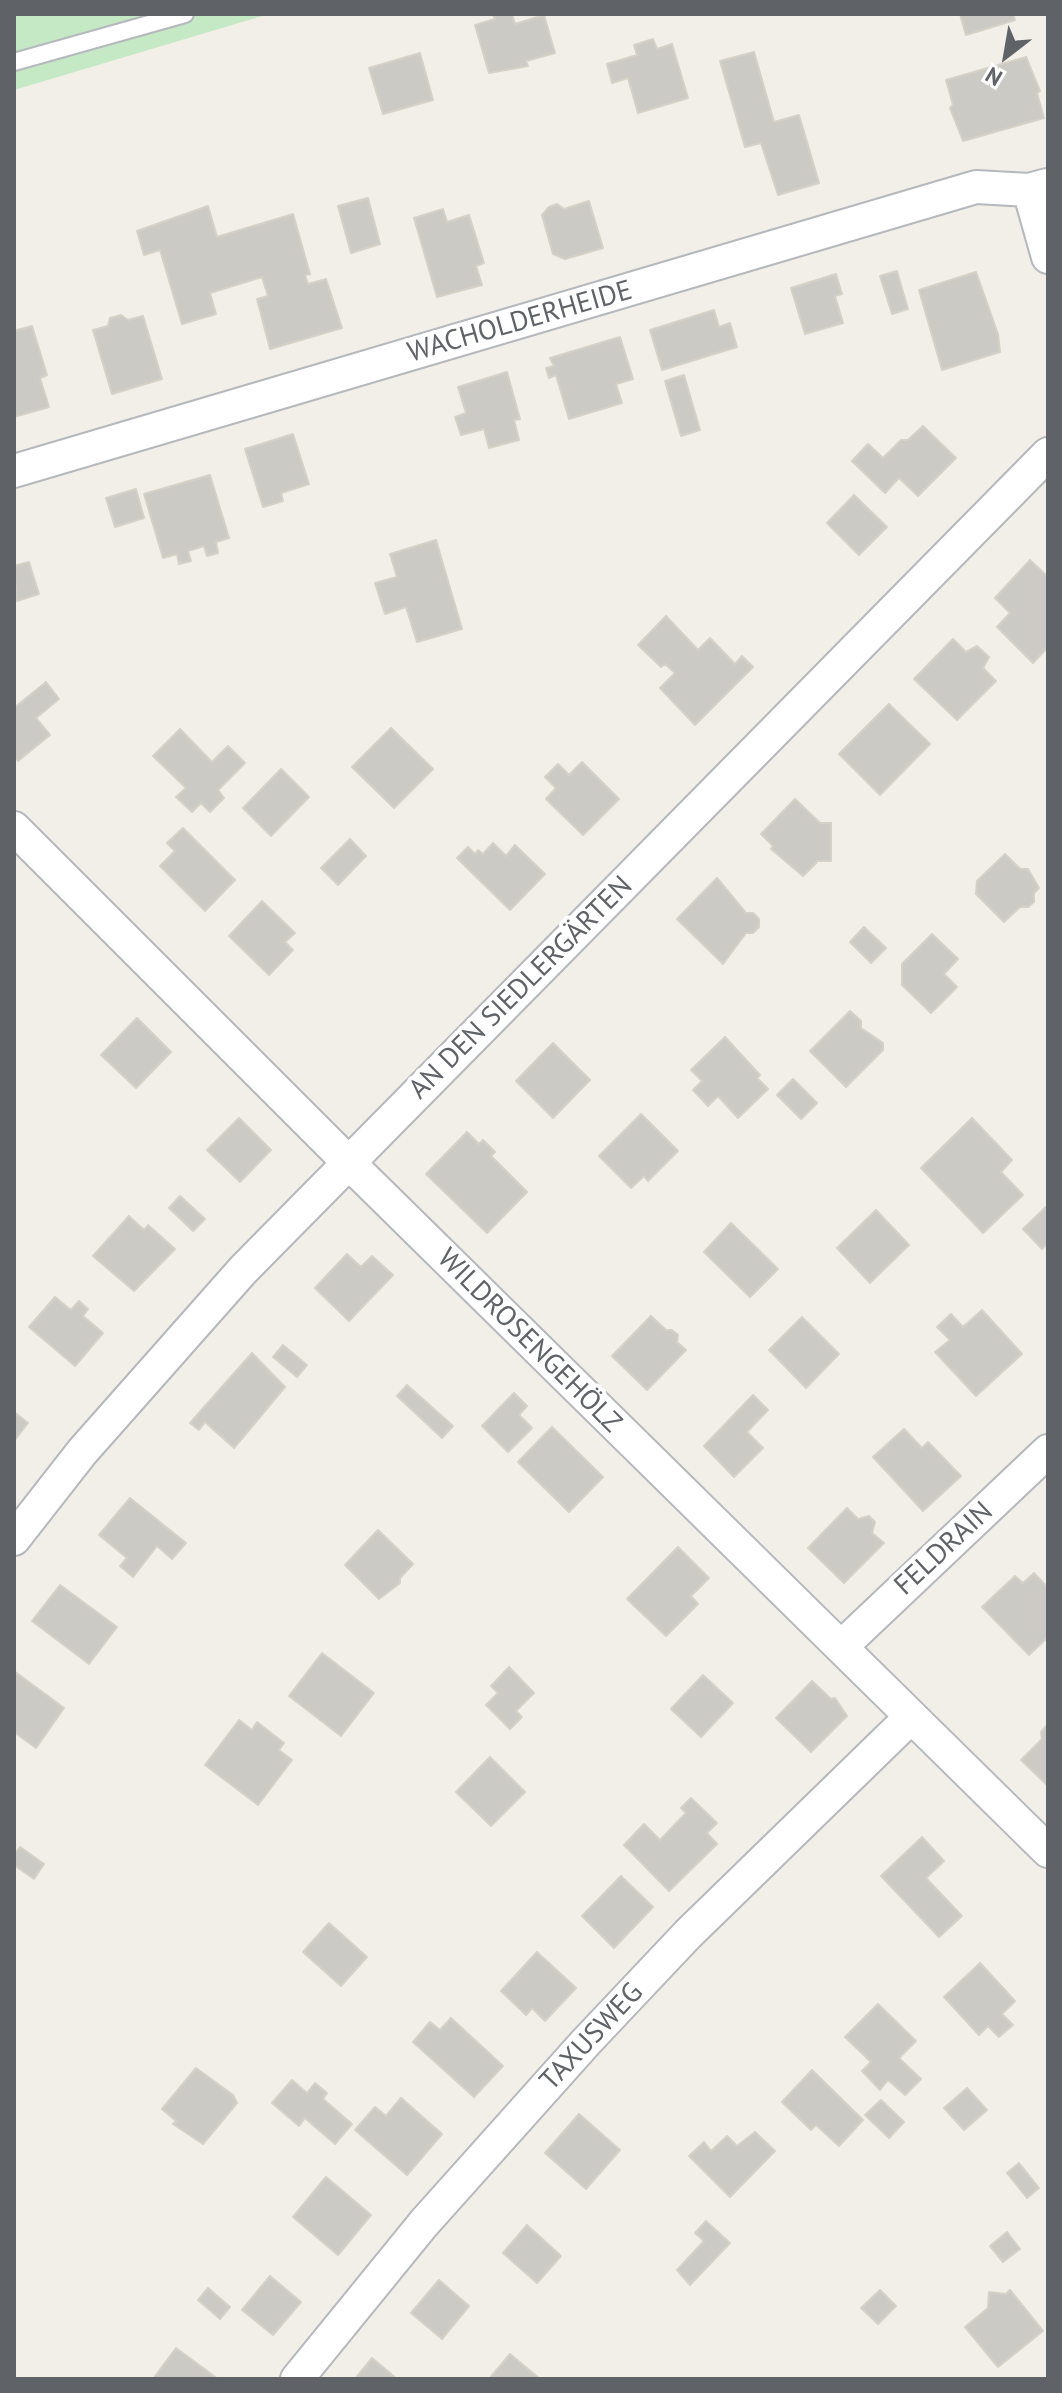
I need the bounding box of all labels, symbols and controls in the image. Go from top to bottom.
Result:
north arrow [966,16,1046,96]
text: N [980,61,1007,92]
street label: WACHOLDERHEIDE [404,274,636,370]
street label: AN DEN SIEDLERGÄRTEN [403,870,639,1106]
street label: WILDROSENGEHÖLZ [430,1242,628,1440]
street label: FELDRAIN [888,1495,1000,1603]
street label: TAXUSWEG [534,1976,650,2098]

